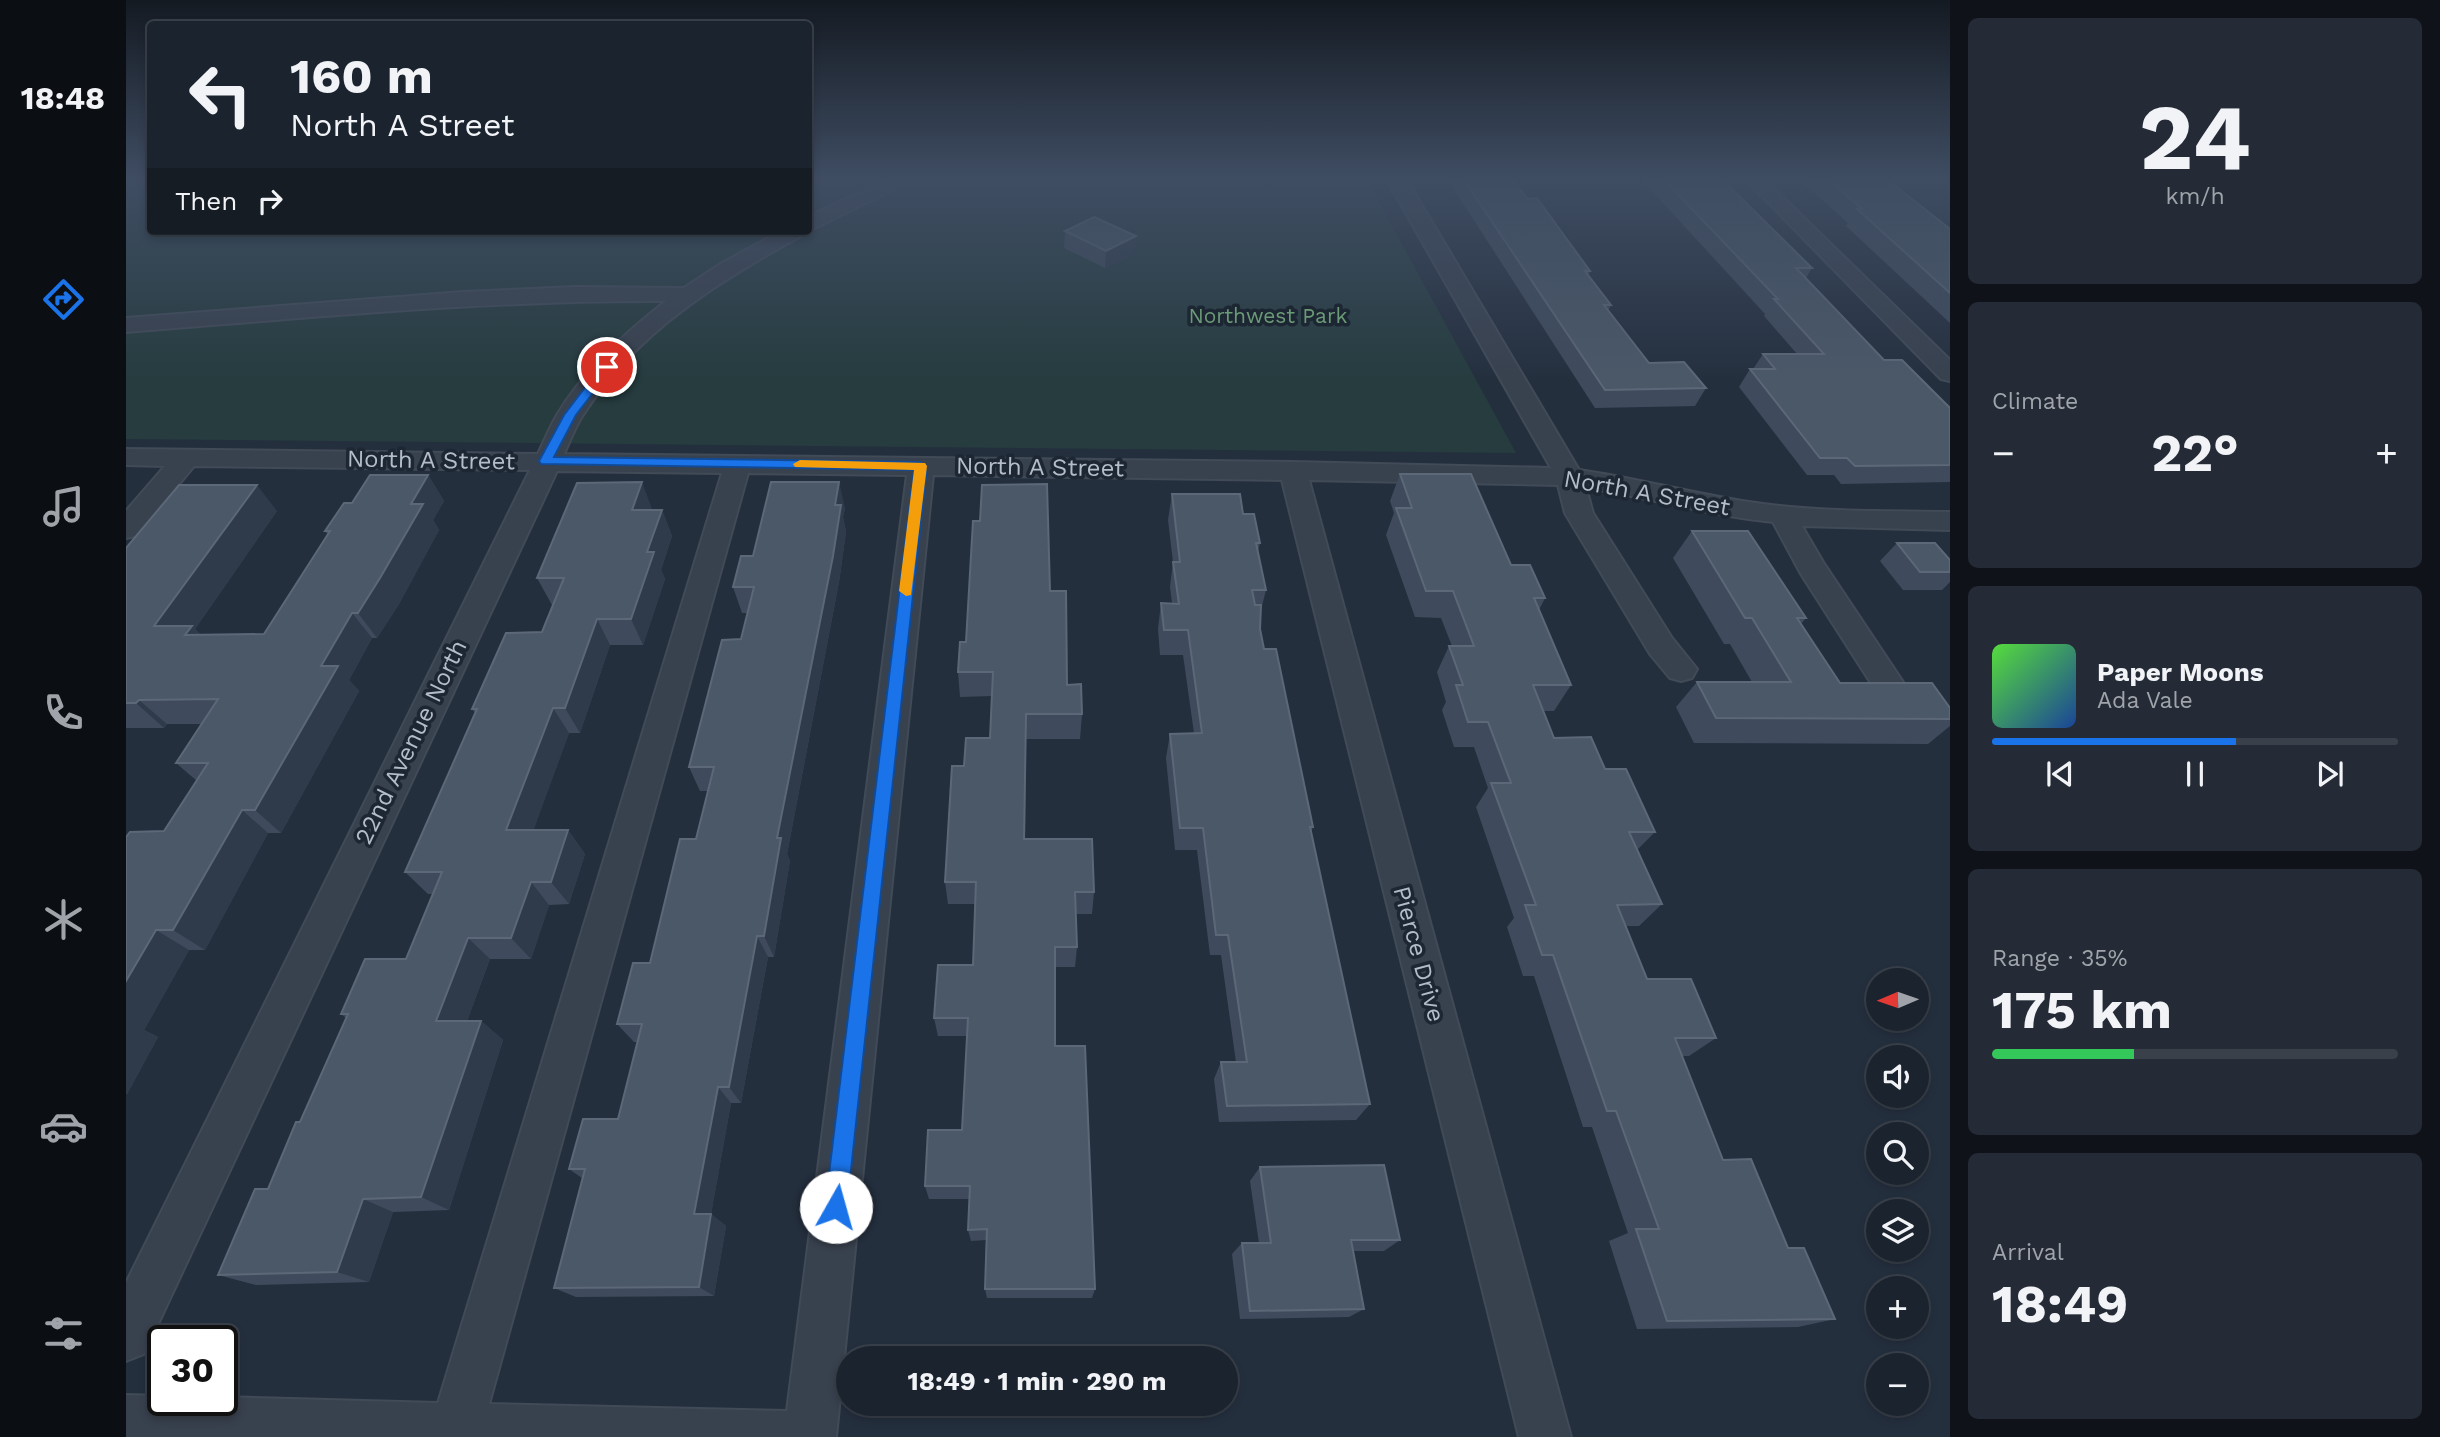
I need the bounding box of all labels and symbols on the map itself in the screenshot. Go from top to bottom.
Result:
park label: Northwest Park [1189,303,1348,328]
pin [577,337,637,397]
street label: North A Street [347,445,515,475]
street label: North A Street [956,452,1124,482]
street label: North A Street [1562,465,1732,521]
street label: 22nd Avenue North [349,635,473,849]
street label: Pierce Drive [1387,883,1451,1025]
north arrow [1866,968,1928,1031]
position arrow [799,1170,873,1244]
speed limit sign: 30 [147,1325,238,1416]

